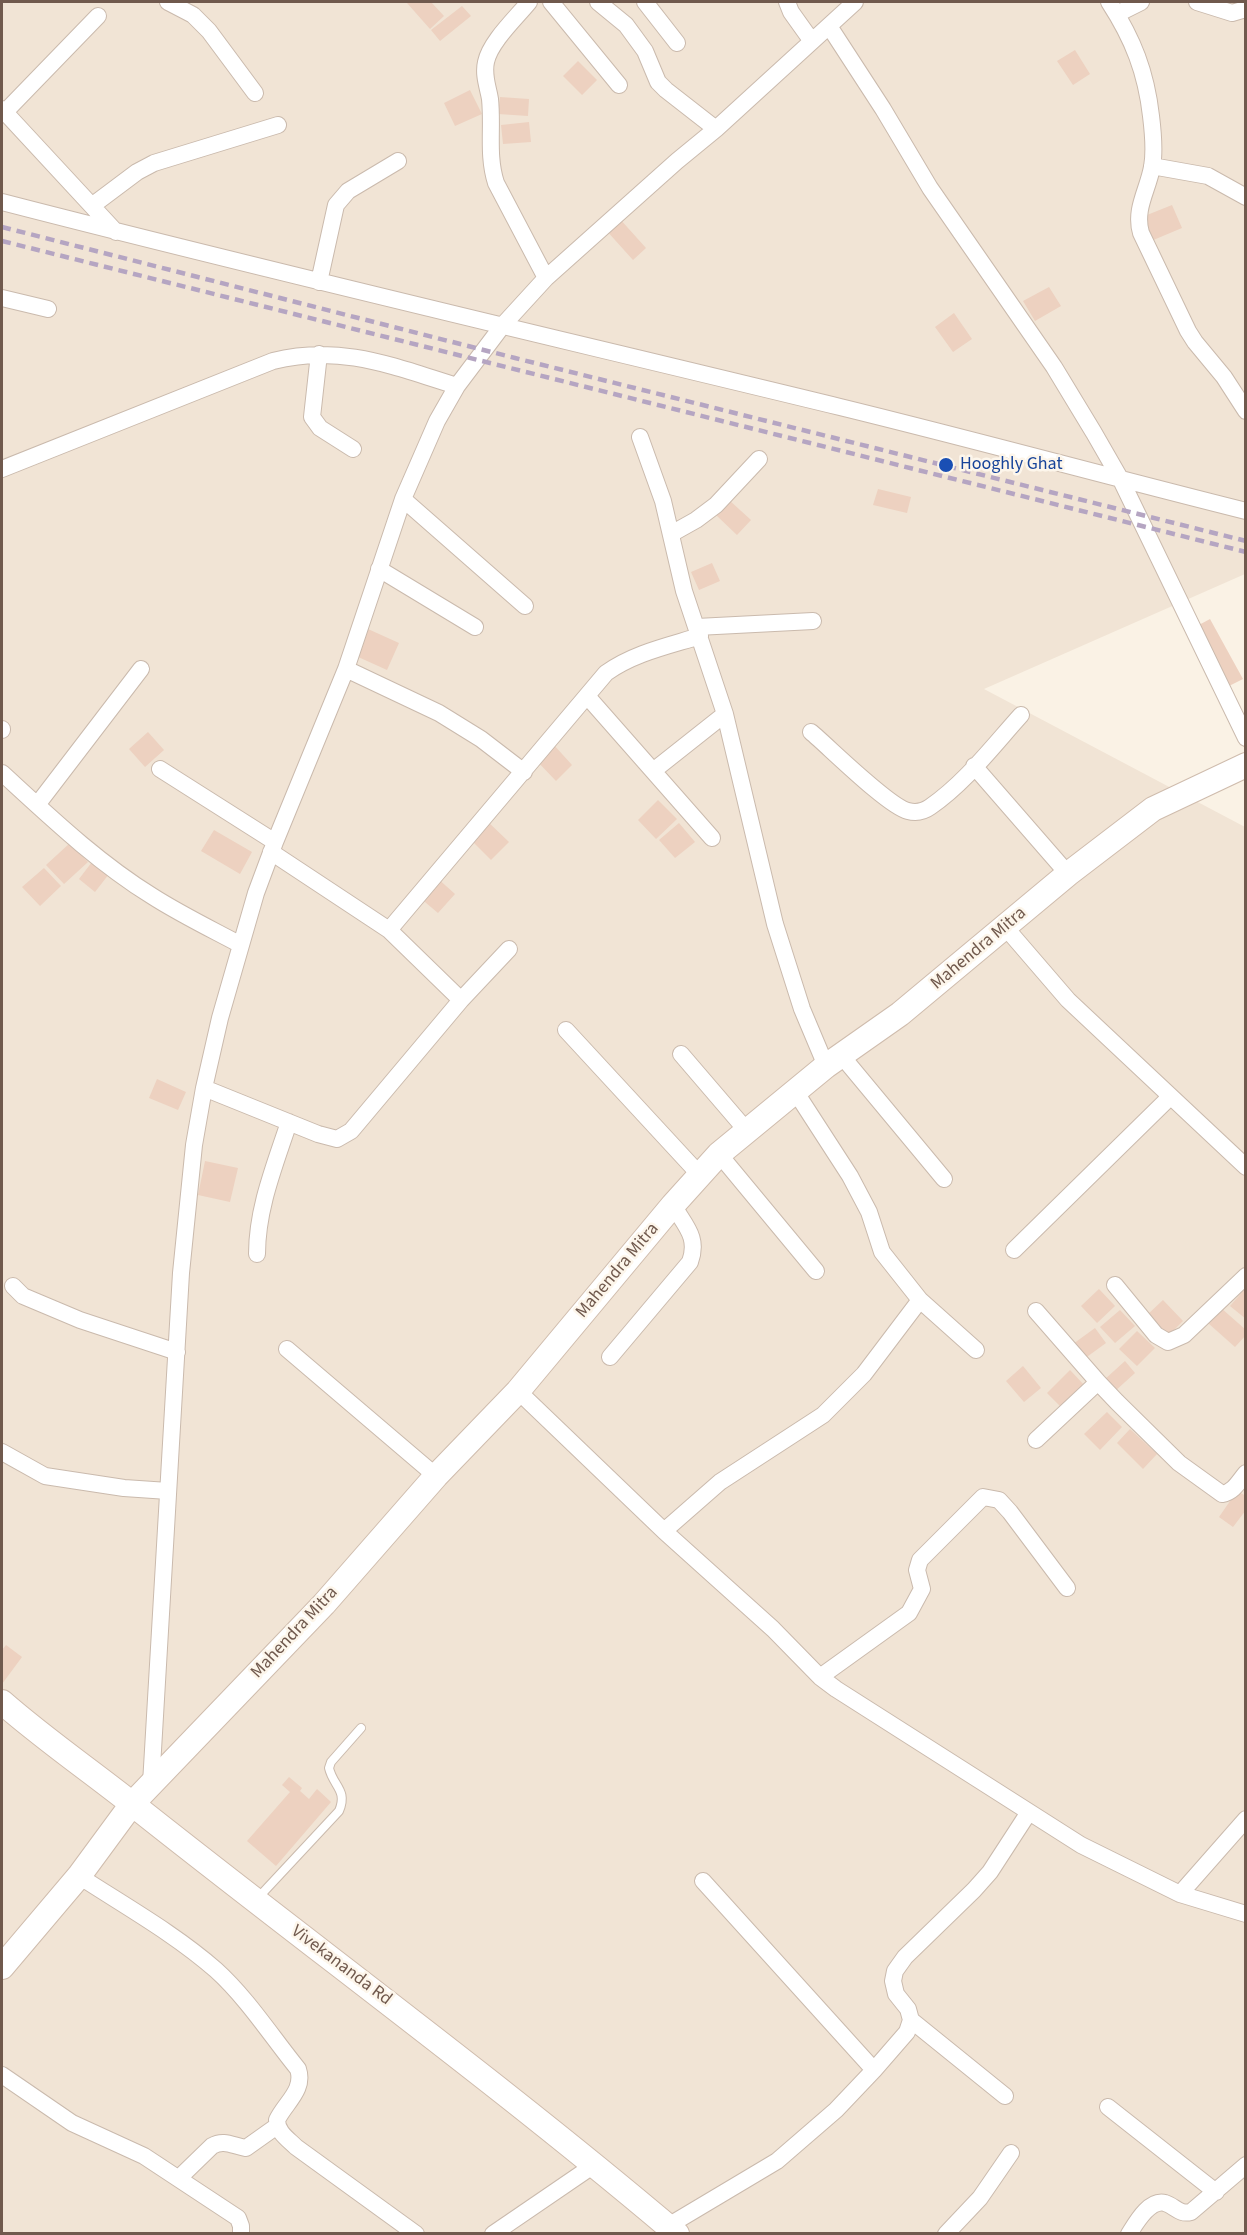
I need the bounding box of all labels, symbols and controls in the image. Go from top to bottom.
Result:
place label: Hooghly Ghat [960,454,1063,476]
marker: Hooghly Ghat [937,456,955,474]
street label: Mahendra Mitra [927,903,1031,995]
street label: Mahendra Mitra [572,1219,664,1323]
street label: Mahendra Mitra [247,1583,343,1683]
street label: Vivekananda Rd [286,1921,396,2011]

